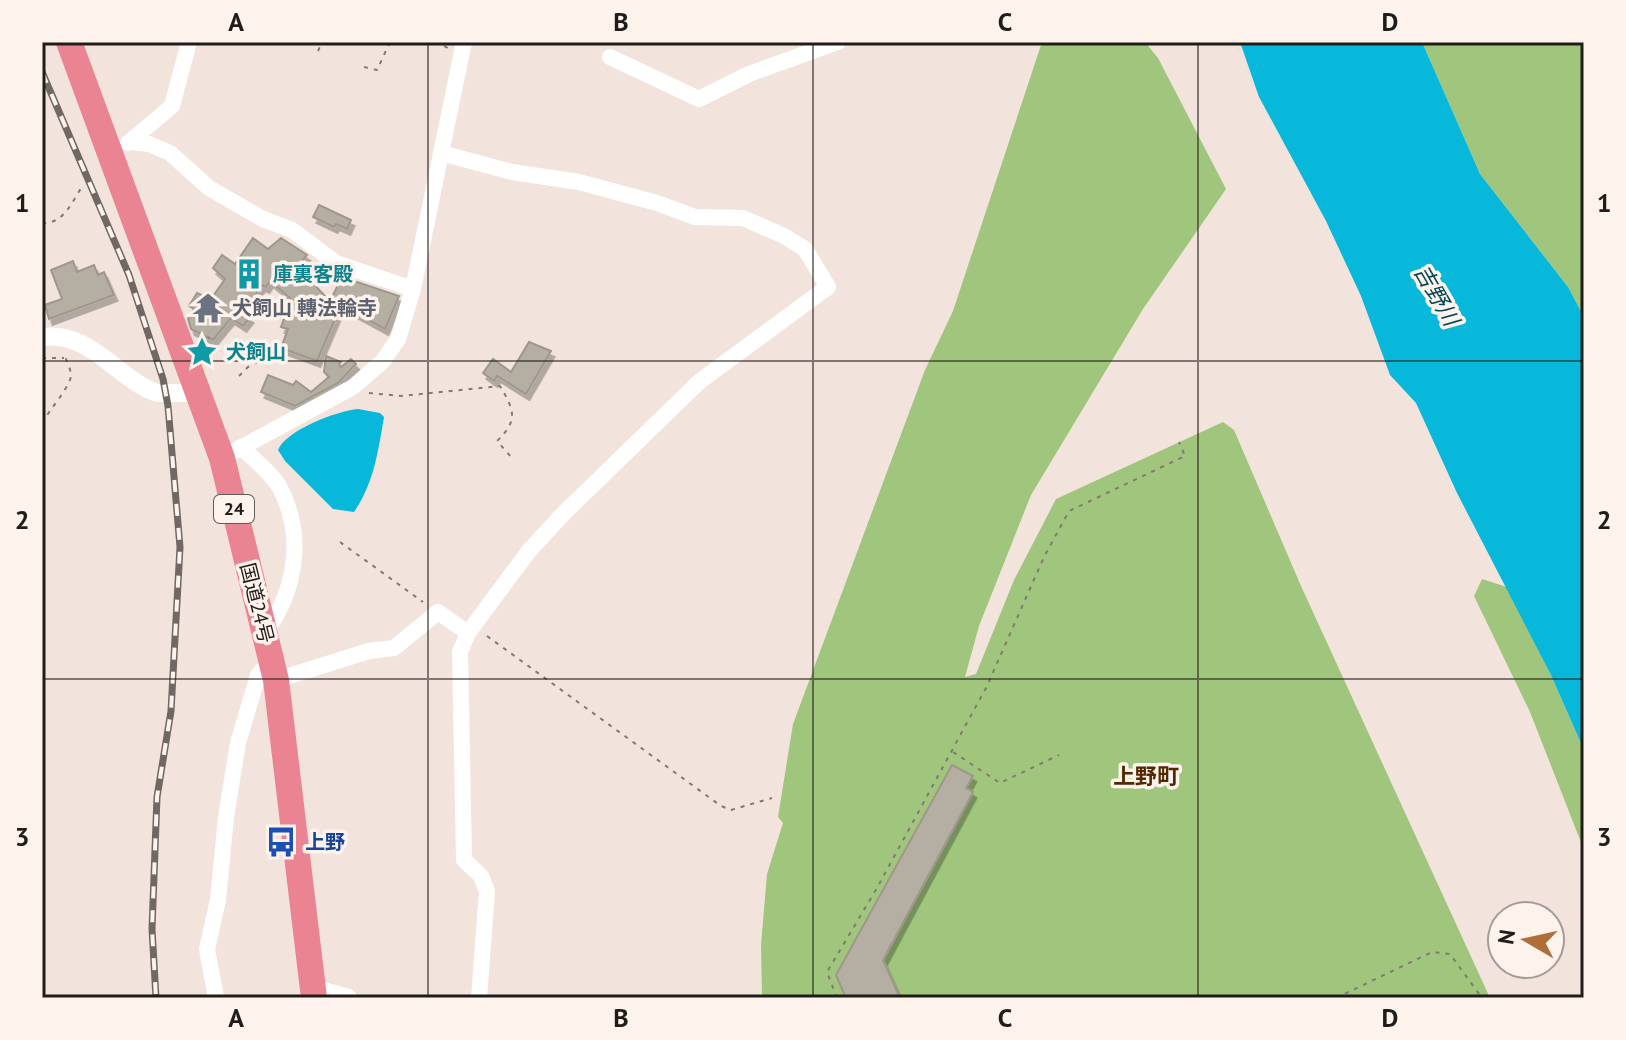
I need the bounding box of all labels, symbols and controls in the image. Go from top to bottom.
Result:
text: A [228,5,244,38]
text: B [613,5,629,38]
text: C [998,5,1012,38]
text: D [1382,5,1398,38]
text: 1 [15,186,29,219]
text: 1 [1597,186,1611,219]
building icon: 庫裏客殿 [232,257,266,291]
water label: 吉野川 [1408,259,1467,332]
place label: 庫裏客殿 [273,261,353,287]
temple icon: 犬飼山 轉法輪寺 [191,291,225,325]
place label: 犬飼山 轉法輪寺 [232,295,377,321]
place icon: 犬飼山 [185,335,219,369]
place label: 犬飼山 [226,339,286,365]
road number: 24 [214,495,254,523]
text: 2 [15,503,29,536]
text: 2 [1597,503,1611,536]
street label: 国道24号 [234,560,280,646]
district label: 上野町 [1113,762,1179,790]
text: 3 [15,820,29,853]
text: 3 [1597,820,1611,853]
bus stop icon: 上野 [264,825,298,859]
place label: 上野 [305,829,345,855]
north arrow [1486,900,1566,980]
text: N [1491,928,1521,946]
text: A [228,1001,244,1034]
text: B [613,1001,629,1034]
text: C [998,1001,1012,1034]
text: D [1382,1001,1398,1034]

